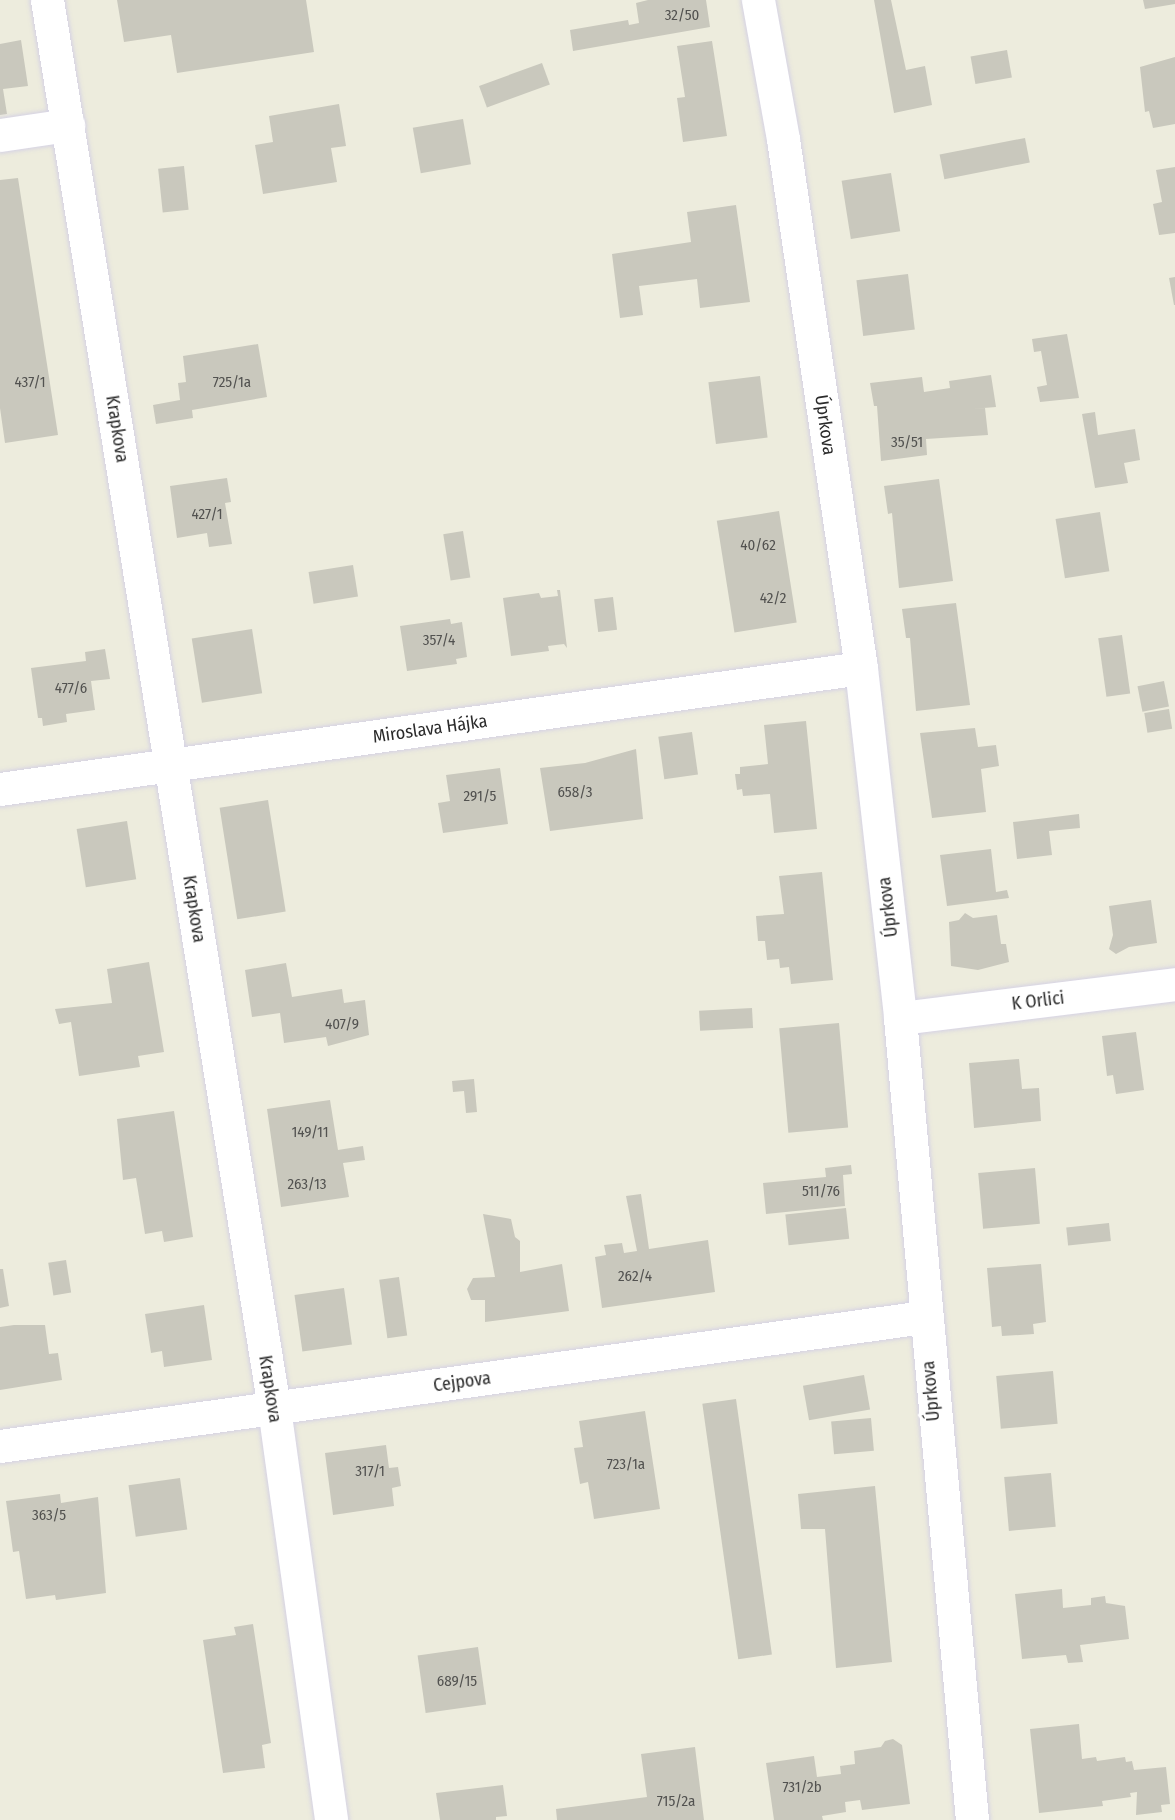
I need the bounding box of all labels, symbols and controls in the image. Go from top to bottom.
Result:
house number: 32/50 [665,7,699,25]
house number: 437/1 [14,374,46,392]
house number: 725/1a [213,374,251,392]
street label: Úprkova [810,393,840,457]
street label: Krapkova [101,394,133,464]
house number: 35/51 [891,434,923,452]
house number: 427/1 [191,506,223,524]
house number: 40/62 [740,537,776,555]
house number: 42/2 [760,590,786,608]
house number: 357/4 [423,632,455,650]
house number: 477/6 [55,680,87,698]
street label: Miroslava Hájka [371,710,489,748]
house number: 658/3 [557,784,593,802]
house number: 291/5 [464,788,496,806]
street label: Krapkova [178,874,210,944]
street label: Úprkova [874,876,902,938]
street label: K Orlici [1010,987,1066,1015]
house number: 407/9 [325,1016,359,1034]
house number: 149/11 [291,1124,329,1142]
house number: 263/13 [287,1176,327,1194]
house number: 511/76 [802,1183,840,1201]
house number: 262/4 [618,1268,652,1286]
street label: Krapkova [254,1354,286,1424]
street label: Úprkova [918,1360,944,1422]
street label: Cejpova [432,1367,492,1397]
house number: 723/1a [607,1456,645,1474]
house number: 317/1 [355,1463,385,1481]
house number: 363/5 [32,1507,66,1525]
house number: 689/15 [437,1673,477,1691]
house number: 731/2b [782,1779,822,1797]
house number: 715/2a [657,1793,695,1811]

